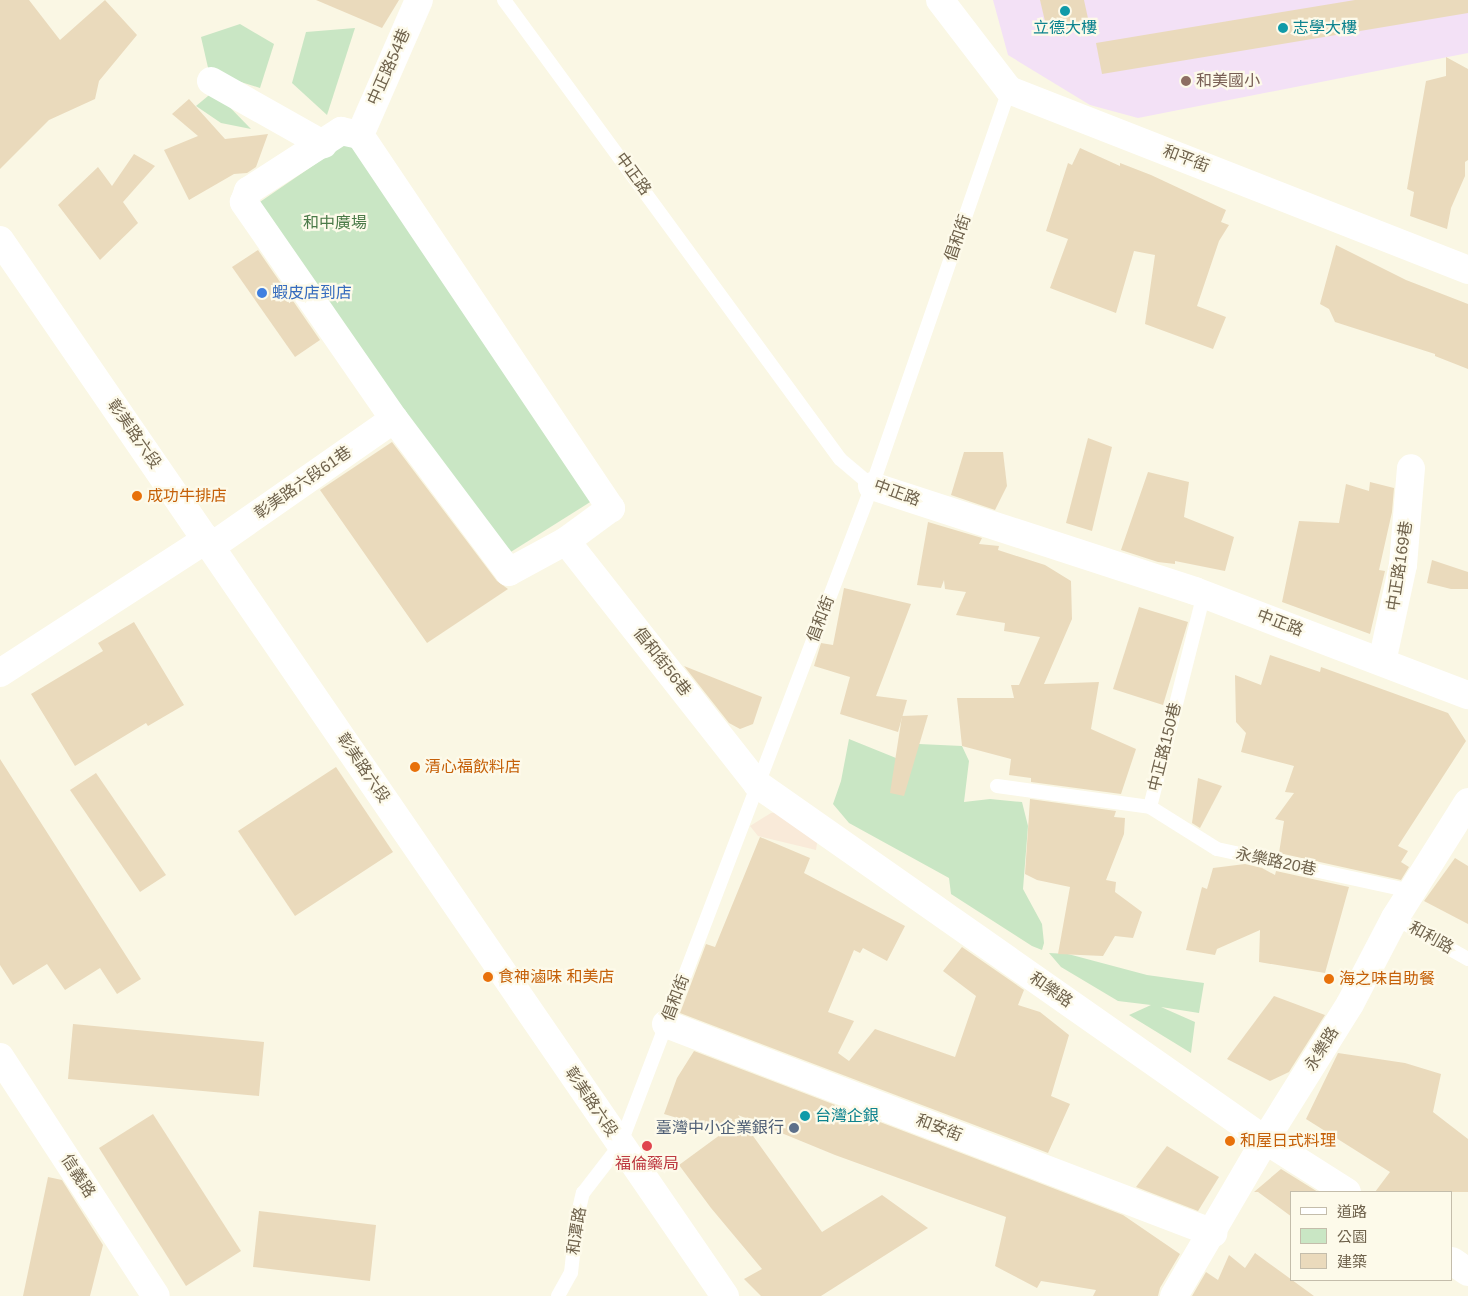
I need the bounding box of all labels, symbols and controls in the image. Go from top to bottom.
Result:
marker: 立德大樓 [1059,5,1071,17]
place label: 立德大樓 [1033,18,1097,38]
place label: 志學大樓 [1293,18,1357,38]
marker: 志學大樓 [1277,22,1289,34]
street label: 中正路54巷 [364,26,414,108]
place label: 和美國小 [1196,71,1260,91]
marker: 和美國小 [1180,75,1192,87]
street label: 和平街 [1160,141,1212,177]
street label: 中正路 [611,149,655,199]
street label: 倡和街 [941,212,975,264]
park label: 和中廣場 [303,213,367,233]
place label: 蝦皮店到店 [272,283,352,303]
marker: 蝦皮店到店 [256,287,268,299]
street label: 彰美路六段 [103,396,165,472]
street label: 彰美路六段61巷 [251,443,355,523]
street label: 中正路 [871,476,923,510]
place label: 成功牛排店 [147,486,227,506]
marker: 成功牛排店 [131,490,143,502]
street label: 中正路169巷 [1383,520,1417,612]
street label: 倡和街 [803,593,839,645]
street label: 中正路 [1254,605,1306,641]
street label: 倡和街56巷 [629,624,695,700]
street label: 中正路150巷 [1145,701,1185,793]
street label: 彰美路六段 [333,729,393,807]
place label: 清心福飲料店 [425,757,521,777]
marker: 清心福飲料店 [409,761,421,773]
street label: 永樂路20巷 [1234,844,1318,880]
street label: 和利路 [1405,918,1457,958]
place label: 食神滷味 和美店 [498,967,614,987]
street label: 和樂路 [1026,968,1076,1012]
place label: 海之味自助餐 [1339,969,1435,989]
marker: 食神滷味 和美店 [482,971,494,983]
street label: 倡和街 [658,972,694,1024]
marker: 海之味自助餐 [1323,973,1335,985]
street label: 永樂路 [1301,1024,1343,1074]
street label: 彰美路六段 [561,1063,621,1141]
place label: 台灣企銀 [815,1106,879,1126]
marker: 台灣企銀 [799,1110,811,1122]
street label: 和安街 [913,1110,965,1146]
place label: 臺灣中小企業銀行 [656,1118,784,1138]
marker: 臺灣中小企業銀行 [788,1122,800,1134]
place label: 和屋日式料理 [1240,1131,1336,1151]
marker: 和屋日式料理 [1224,1135,1236,1147]
marker: 福倫藥局 [641,1140,653,1152]
street label: 信義路 [57,1151,99,1201]
place label: 福倫藥局 [615,1154,679,1174]
legend [1290,1191,1453,1281]
text: 道路 [1337,1203,1367,1220]
street label: 和潭路 [564,1206,590,1256]
text: 公園 [1337,1228,1367,1245]
text: 建築 [1337,1253,1367,1270]

